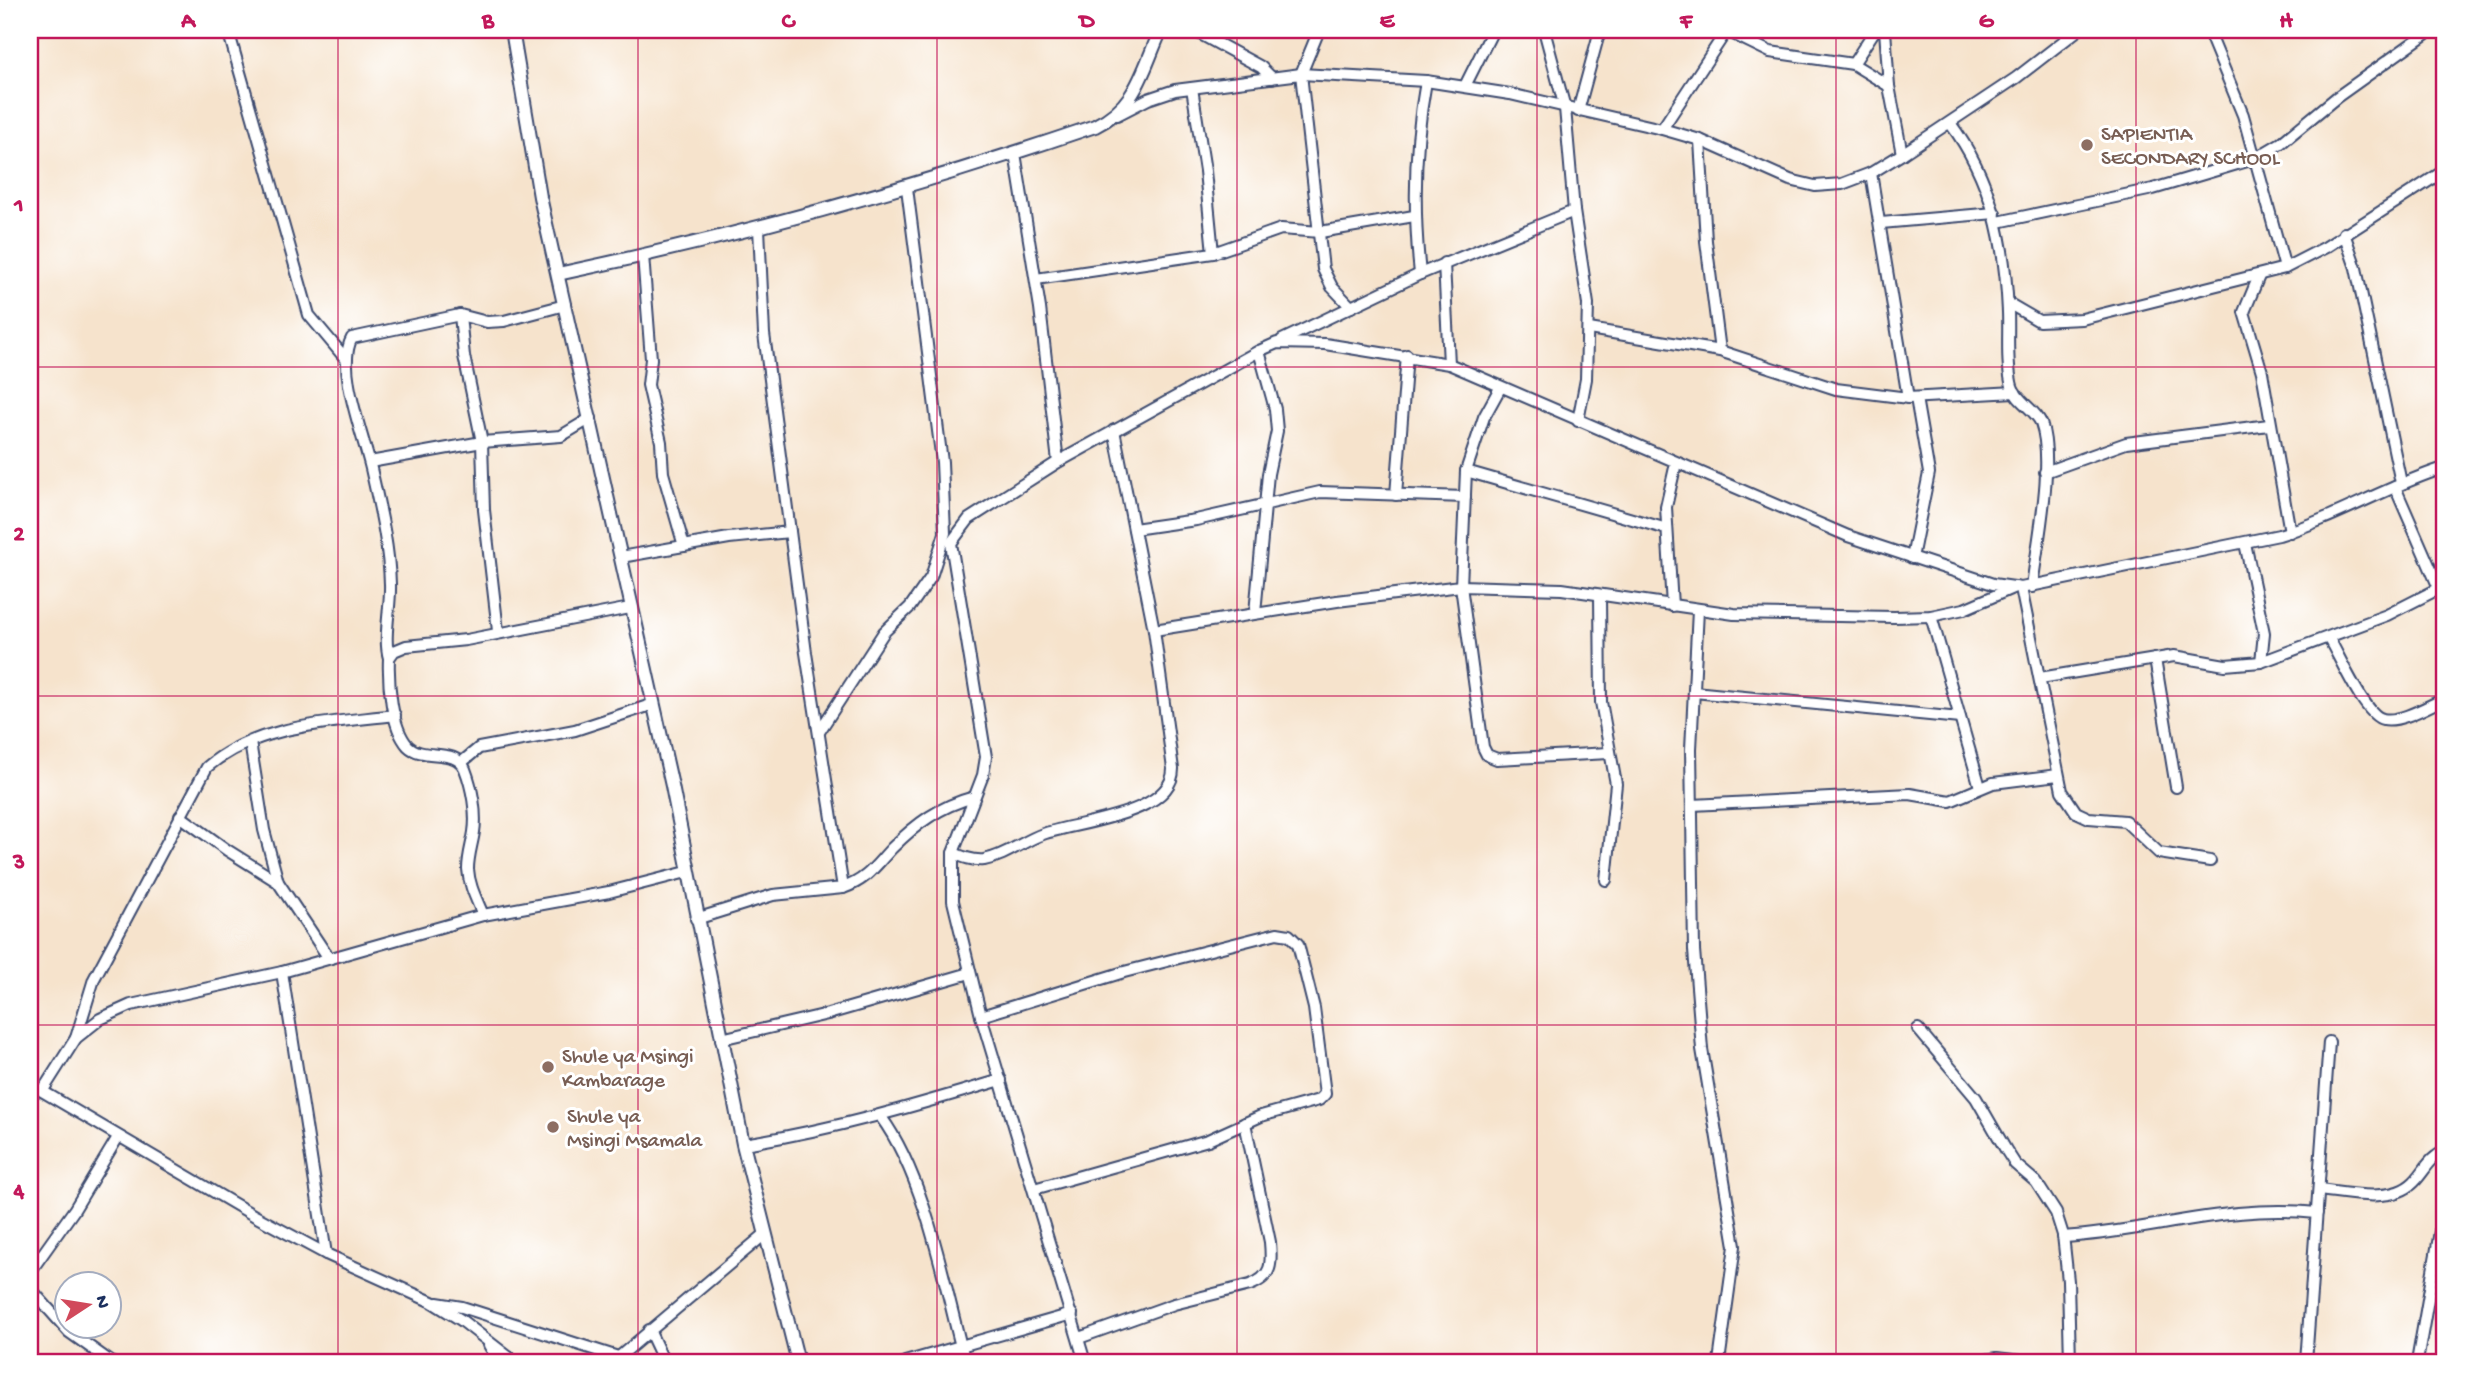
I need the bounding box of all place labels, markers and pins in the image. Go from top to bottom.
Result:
place label: SAPIENTIA SECONDARY SCHOOL [2101,124,2281,173]
marker: SAPIENTIA SECONDARY SCHOOL [2079,137,2095,153]
place label: Shule ya Msingi Kambarage [562,1046,694,1095]
marker: Shule ya Msingi Kambarage [540,1059,556,1075]
place label: Shule ya Msingi Msamala [567,1106,703,1155]
marker: Shule ya Msingi Msamala [545,1119,561,1135]

